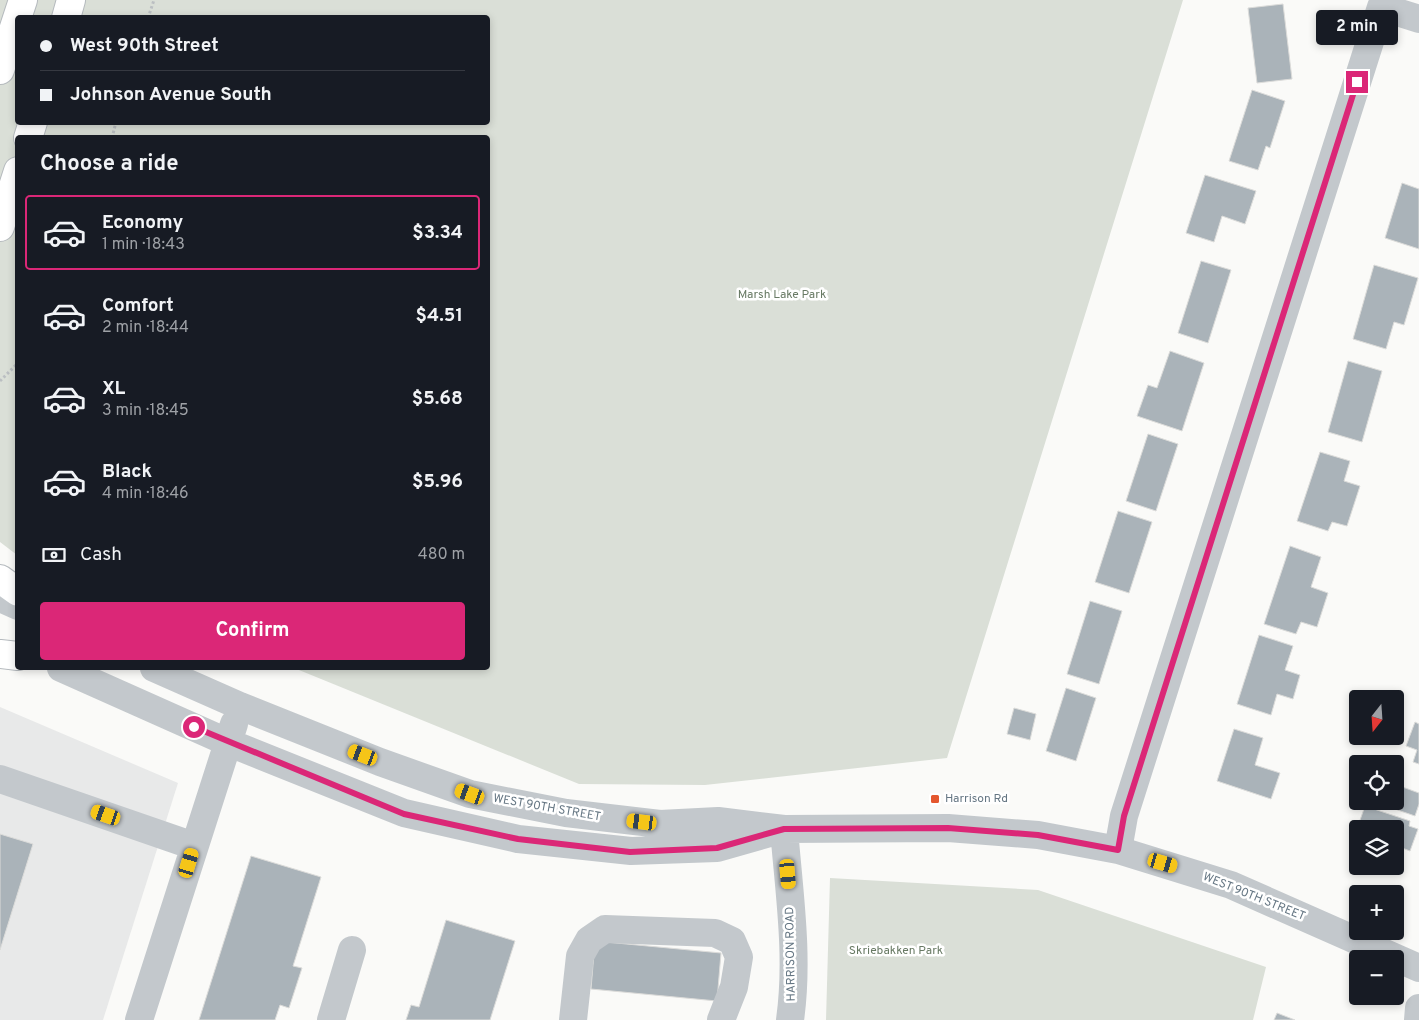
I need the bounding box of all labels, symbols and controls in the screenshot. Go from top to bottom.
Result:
callout: 2 min [1316,9,1398,44]
text: 2 min [1336,17,1378,37]
text: West 90th Street [70,34,219,58]
route end [1346,71,1368,93]
text: Johnson Avenue South [70,83,272,107]
text: Choose a ride [40,151,178,178]
icon: car [42,210,87,255]
text: Economy [102,211,183,235]
text: $3.34 [412,221,463,245]
text: 1 min · 18:43 [102,235,185,255]
park label: Marsh Lake Park [738,287,826,303]
icon: car [42,293,87,338]
text: Comfort [102,294,174,318]
text: $4.51 [416,304,463,328]
text: 2 min · 18:44 [102,318,189,338]
icon: car [42,376,87,421]
text: XL [102,377,125,401]
text: $5.68 [412,387,463,411]
text: 3 min · 18:45 [102,401,189,421]
icon: car [42,459,87,504]
text: Black [102,460,152,484]
text: $5.96 [412,470,463,494]
text: 4 min · 18:46 [102,484,189,504]
icon: cash [40,541,68,569]
text: Cash [80,543,122,567]
text: 480 m [418,545,465,565]
button: Confirm [40,602,465,660]
north arrow [1349,690,1404,745]
map controls [1349,690,1404,1005]
route start [183,716,205,738]
car [346,743,379,767]
button: locate [1349,755,1404,810]
car [453,782,486,806]
street label: WEST 90TH STREET [492,791,602,825]
place label: Harrison Rd [945,791,1008,807]
marker: Harrison Rd [929,793,941,805]
car [89,803,122,827]
car [626,813,657,831]
button: layers [1349,820,1404,875]
car [177,846,200,880]
car [1146,852,1179,874]
car [779,858,796,890]
street label: WEST 90TH STREET [1200,869,1308,925]
button: + [1349,885,1404,940]
street label: HARRISON ROAD [782,906,800,1002]
park label: Skriebakken Park [849,943,943,959]
button: − [1349,950,1404,1005]

